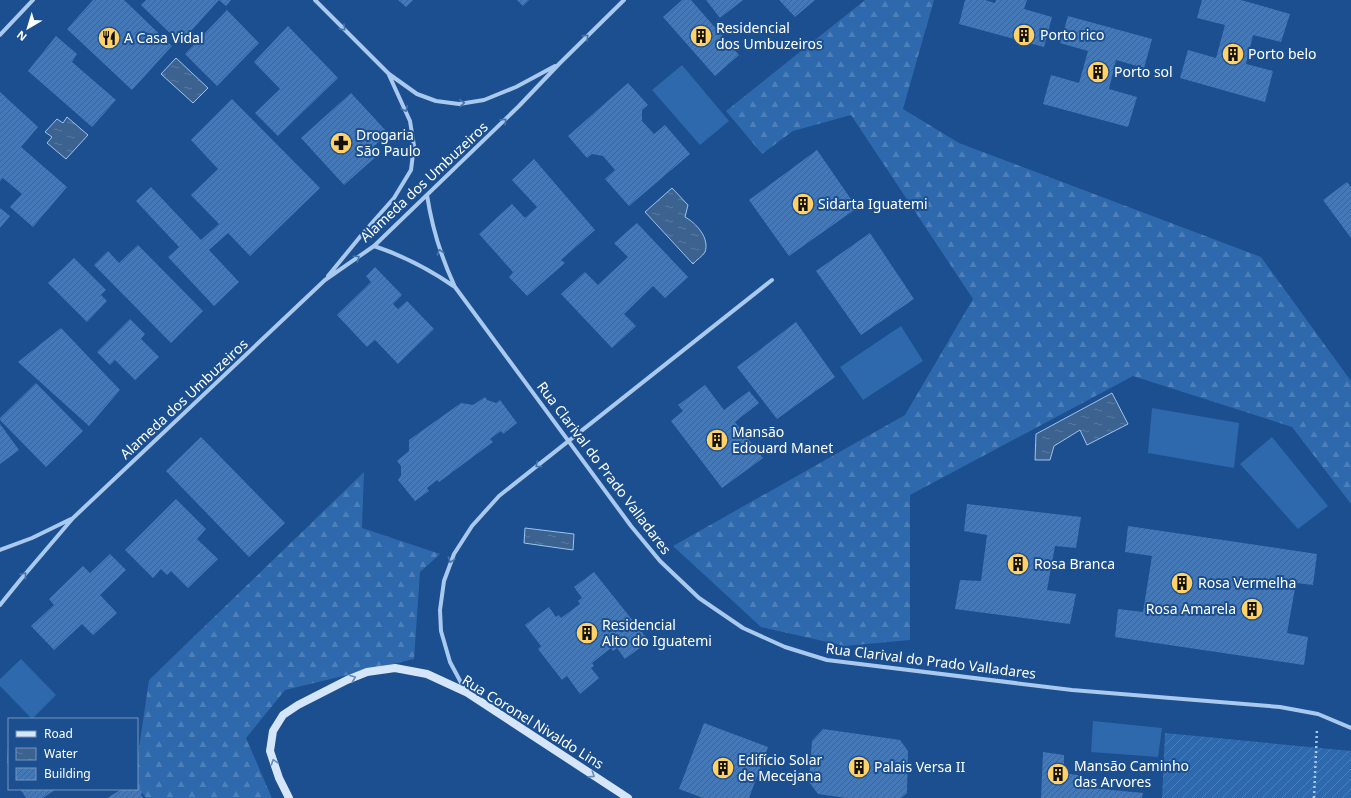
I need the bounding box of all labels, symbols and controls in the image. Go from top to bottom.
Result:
north arrow [8,8,48,48]
place label: Residencial dos Umbuzeiros [716,18,823,53]
building icon: Porto rico [1011,22,1037,48]
one-way arrow [338,23,346,31]
building icon: Residencial dos Umbuzeiros [688,23,714,49]
restaurant icon: A Casa Vidal [96,25,122,51]
place label: Porto rico [1040,25,1104,44]
text: N [13,28,30,45]
place label: A Casa Vidal [124,28,204,47]
one-way arrow [582,34,589,41]
building icon: Porto belo [1220,41,1246,67]
place label: Porto belo [1248,44,1316,63]
building icon: Porto sol [1085,59,1111,85]
place label: Porto sol [1114,62,1173,81]
one-way arrow [459,99,465,108]
one-way arrow [401,106,409,113]
street label: Alameda dos Umbuzeiros [356,117,492,246]
one-way arrow [499,118,507,126]
place label: Drogaria São Paulo [356,125,421,160]
pharmacy icon: Drogaria São Paulo [328,130,354,156]
building icon: Sidarta Iguatemi [790,191,816,217]
place label: Sidarta Iguatemi [818,194,928,213]
one-way arrow [436,248,444,255]
one-way arrow [353,255,360,262]
street label: Alameda dos Umbuzeiros [116,334,252,463]
street label: Rua Clarival do Prado Valladares [533,377,676,558]
place label: Mansão Edouard Manet [732,422,833,457]
building icon: Mansão Edouard Manet [704,427,730,453]
one-way arrow [535,461,542,468]
building icon: Rosa Branca [1005,551,1031,577]
place label: Rosa Branca [1034,554,1115,573]
one-way arrow [448,557,456,564]
building icon: Rosa Vermelha [1169,570,1195,596]
one-way arrow [20,572,27,579]
place label: Rosa Vermelha [1198,573,1296,592]
building icon: Rosa Amarela [1239,596,1265,622]
place label: Rosa Amarela [1146,599,1236,618]
place label: Residencial Alto do Iguatemi [602,615,712,650]
building icon: Residencial Alto do Iguatemi [574,620,600,646]
street label: Rua Clarival do Prado Valladares [825,638,1038,683]
street label: Rua Coronel Nivaldo Lins [459,670,608,773]
one-way arrow [349,674,356,682]
legend [8,718,138,790]
text: Road [44,725,73,742]
text: Water [44,745,78,762]
place label: Edifício Solar de Mecejana [738,750,822,785]
building icon: Palais Versa II [846,754,872,780]
building icon: Edifício Solar de Mecejana [710,755,736,781]
place label: Mansão Caminho das Arvores [1074,756,1189,791]
place label: Palais Versa II [874,757,965,776]
one-way arrow [270,759,279,766]
building icon: Mansão Caminho das Arvores [1045,761,1071,787]
text: Building [44,765,91,782]
one-way arrow [588,770,595,778]

